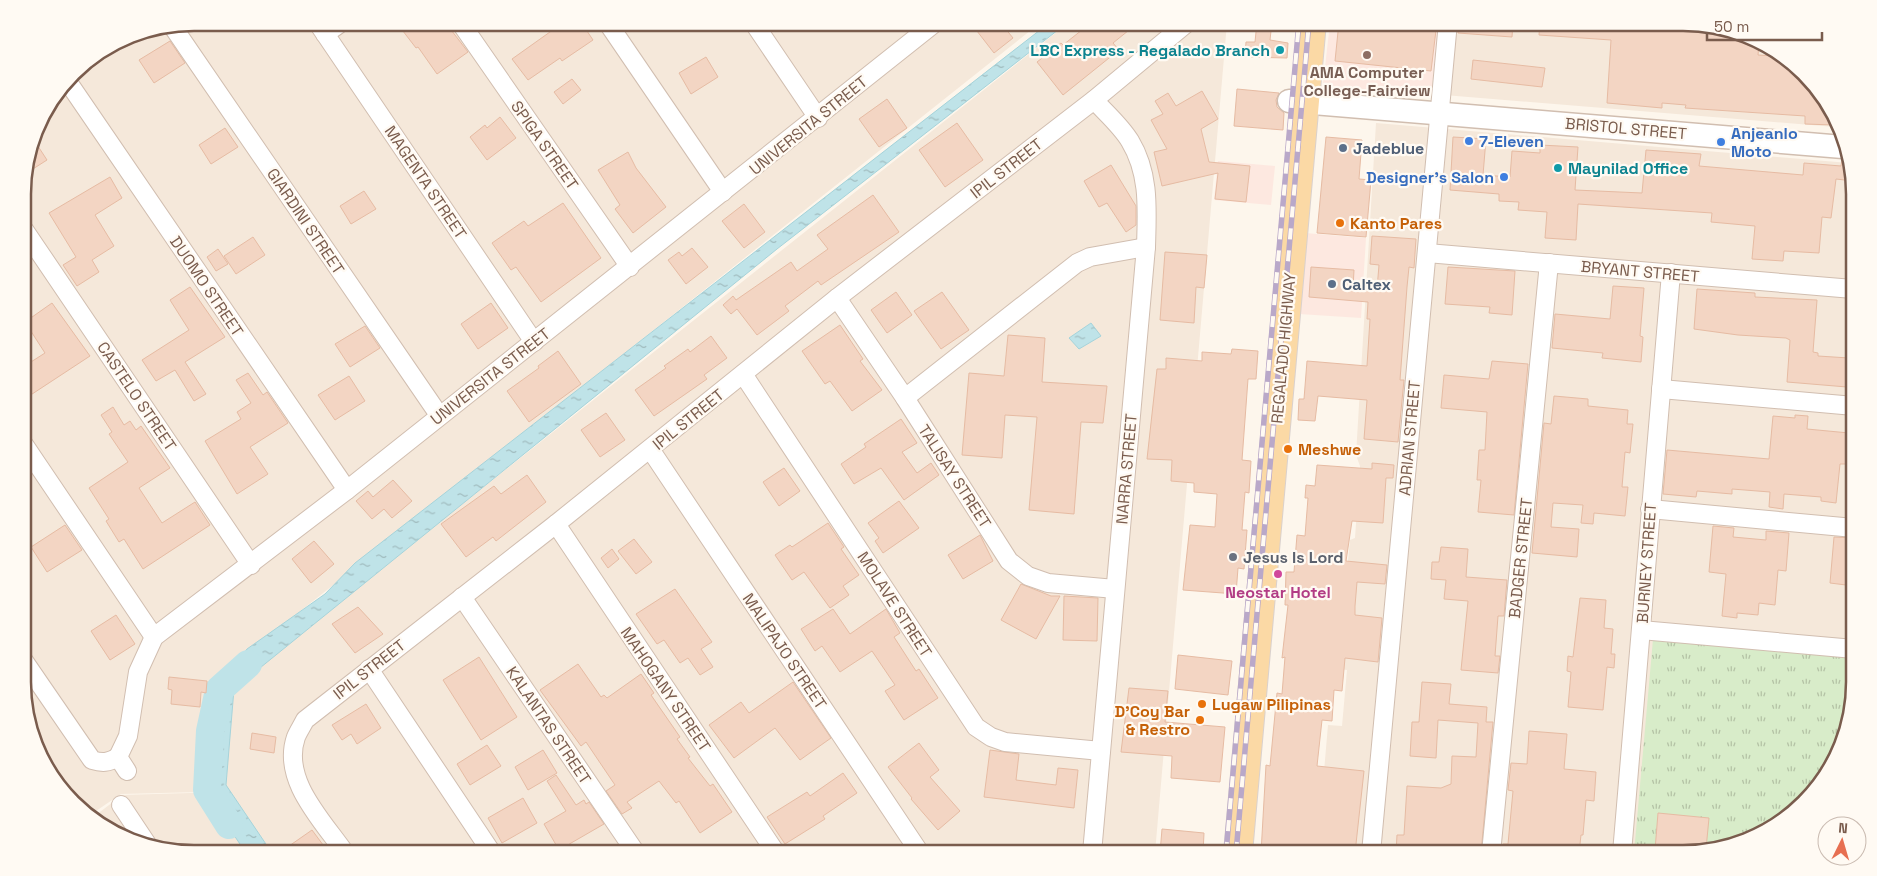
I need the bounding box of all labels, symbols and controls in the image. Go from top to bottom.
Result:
scale bar [1707,10,1822,42]
text: 50 m [1714,17,1749,36]
place label: LBC Express - Regalado Branch [1030,40,1270,61]
marker: LBC Express - Regalado Branch [1274,44,1286,56]
marker: AMA Computer College-Fairview [1361,49,1373,61]
place label: AMA Computer College-Fairview [1303,62,1431,101]
street label: UNIVERSITA STREET [745,71,872,180]
street label: SPIGA STREET [506,97,583,194]
street label: BRISTOL STREET [1564,113,1688,144]
street label: MAGENTA STREET [380,122,471,243]
place label: Anjeanlo Moto [1731,123,1798,162]
place label: 7-Eleven [1479,131,1544,152]
street label: IPIL STREET [966,134,1047,203]
marker: 7-Eleven [1463,135,1475,147]
marker: Anjeanlo Moto [1715,136,1727,148]
place label: Jadeblue [1353,138,1424,159]
marker: Jadeblue [1337,142,1349,154]
place label: Maynilad Office [1568,158,1688,179]
marker: Maynilad Office [1552,162,1564,174]
street label: GIARDINI STREET [262,164,349,279]
place label: Designer's Salon [1366,167,1494,188]
marker: Designer's Salon [1498,171,1510,183]
place label: Kanto Pares [1350,213,1442,234]
marker: Kanto Pares [1334,217,1346,229]
street label: DUOMO STREET [165,232,248,341]
street label: BRYANT STREET [1580,256,1700,287]
street label: REGALADO HIGHWAY [1266,271,1301,424]
place label: Caltex [1342,274,1392,295]
marker: Caltex [1326,278,1338,290]
street label: UNIVERSITA STREET [426,323,554,430]
street label: CASTELO STREET [92,338,181,455]
street label: ADRIAN STREET [1394,379,1425,497]
street label: IPIL STREET [648,384,728,455]
street label: NARRA STREET [1111,413,1142,525]
street label: TALISAY STREET [913,420,996,532]
place label: Meshwe [1298,439,1361,460]
marker: Meshwe [1282,443,1294,455]
street label: BADGER STREET [1504,497,1537,619]
street label: BURNEY STREET [1632,502,1661,624]
street label: MOLAVE STREET [853,547,937,661]
place label: Jesus Is Lord [1243,547,1343,568]
marker: Jesus Is Lord [1227,551,1239,563]
marker: Neostar Hotel [1272,568,1284,580]
place label: Neostar Hotel [1225,582,1331,603]
street label: MALIPAJO STREET [738,589,831,713]
street label: MAHOGANY STREET [616,623,715,756]
street label: IPIL STREET [329,635,410,704]
street label: KALANTAS STREET [501,662,596,788]
place label: Lugaw Pilipinas [1212,694,1331,715]
marker: Lugaw Pilipinas [1196,698,1208,710]
place label: D'Coy Bar & Restro [1114,701,1190,740]
marker: D'Coy Bar & Restro [1194,714,1206,726]
north arrow [1817,816,1867,866]
text: N [1838,819,1849,837]

